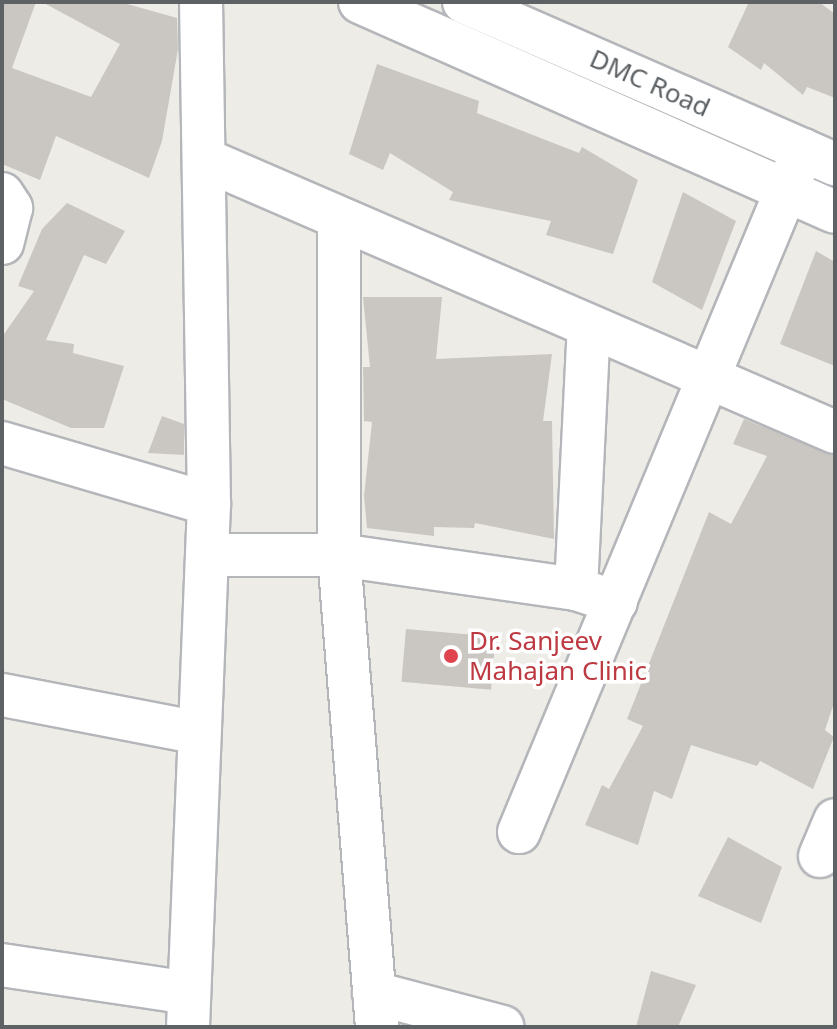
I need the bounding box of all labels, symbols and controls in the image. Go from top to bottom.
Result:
street label: DMC Road [585,43,715,123]
place label: Dr. Sanjeev Mahajan Clinic [469,625,647,686]
marker: Dr. Sanjeev Mahajan Clinic [440,645,462,667]

